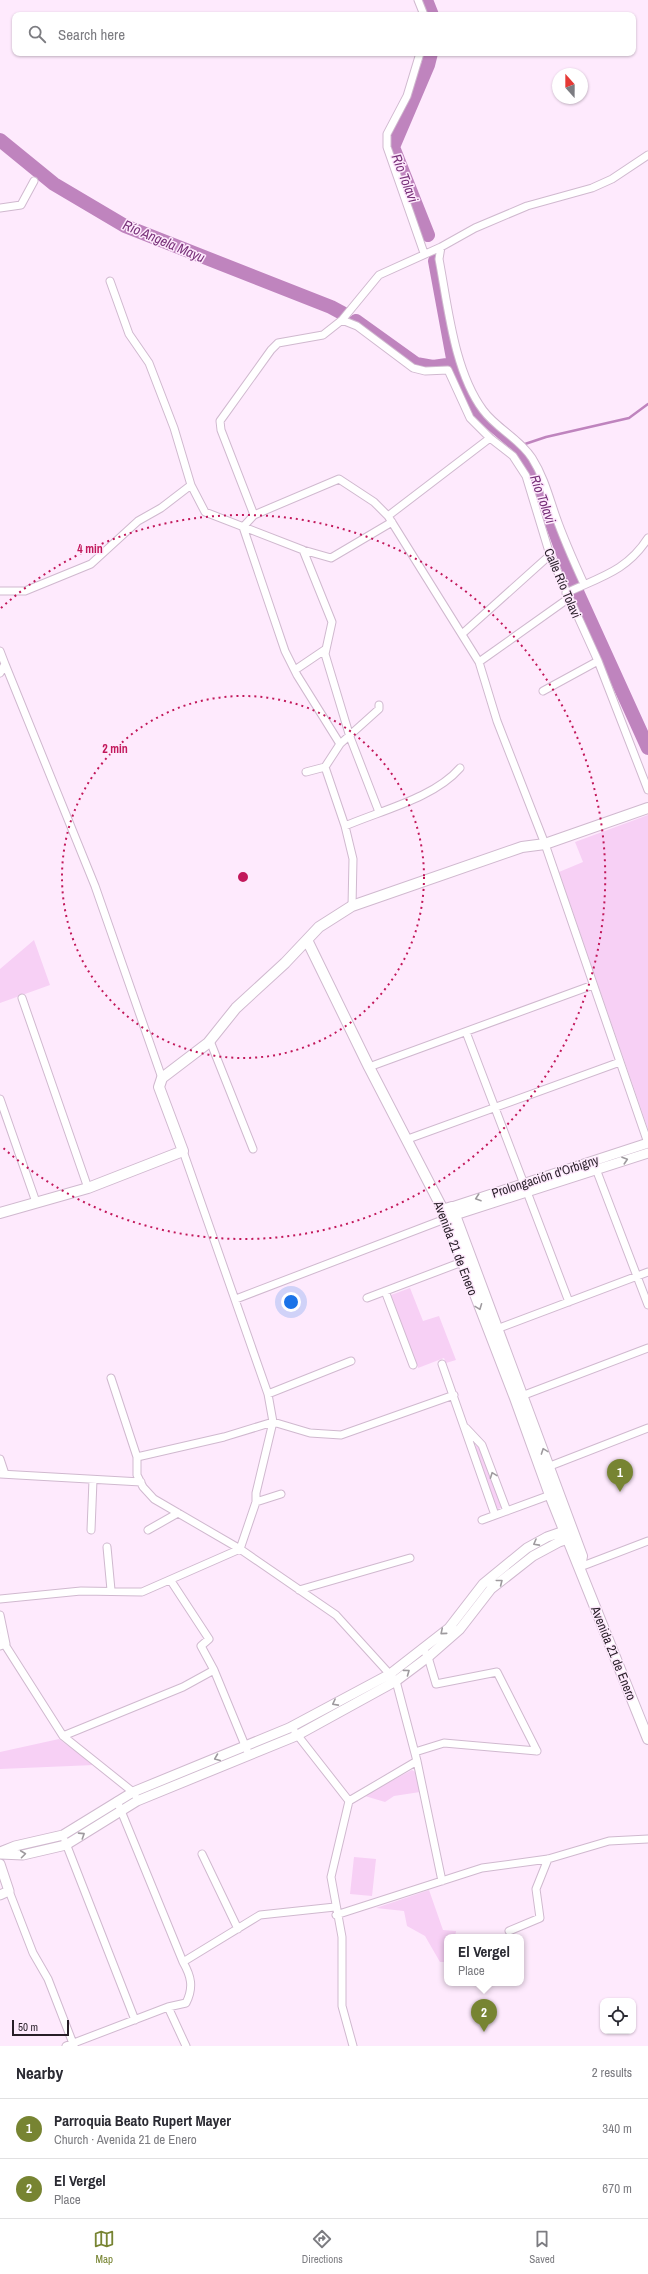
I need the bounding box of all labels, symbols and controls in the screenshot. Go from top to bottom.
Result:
search box [12,12,636,56]
icon: search [26,23,48,45]
text: Search here [58,24,125,45]
north arrow [552,68,588,104]
water label: Río Tolavi [388,151,423,206]
water label: Río Angela Mayu [120,216,208,267]
water label: Río Tolavi [526,472,560,527]
text: 4 min [77,541,103,557]
street label: Calle Río Tolavi [540,546,585,621]
text: 2 min [102,741,128,757]
centre of rings [236,870,250,884]
street label: Prolongación d'Orbigny [489,1151,602,1202]
one-way arrow [622,1156,629,1165]
one-way arrow [474,1193,481,1202]
street label: Avenida 21 de Enero [429,1198,481,1298]
your location [281,1292,301,1312]
one-way arrow [474,1304,482,1311]
one-way arrow [540,1448,548,1455]
pin: 1 [607,1459,633,1492]
one-way arrow [490,1471,498,1478]
one-way arrow [533,1539,540,1546]
one-way arrow [495,1580,502,1587]
street label: Avenida 21 de Enero [587,1603,640,1703]
one-way arrow [441,1628,448,1635]
one-way arrow [403,1670,410,1677]
one-way arrow [332,1699,339,1706]
one-way arrow [213,1753,220,1761]
one-way arrow [77,1833,84,1840]
one-way arrow [20,1850,26,1859]
popup [444,1934,524,1986]
text: El Vergel [458,1941,510,1962]
text: Place [458,1962,485,1979]
map controls [600,1998,636,2034]
button: locate [600,1998,636,2034]
pin: 2 [471,1999,497,2032]
scale bar [12,2018,69,2037]
text: 50 m [18,2020,38,2034]
text: Nearby [16,2061,63,2084]
text: 2 results [592,2064,632,2081]
text: Parroquia Beato Rupert Mayer [54,2110,231,2131]
text: 1 [26,2120,32,2137]
text: 340 m [602,2120,632,2137]
text: Church · Avenida 21 de Enero [54,2131,197,2148]
text: El Vergel [54,2170,106,2191]
text: 2 [26,2180,32,2197]
text: 670 m [602,2180,632,2197]
text: Place [54,2191,81,2208]
tab: Map [93,2228,115,2266]
tab: Directions [302,2228,343,2266]
tab: Saved [529,2228,555,2266]

